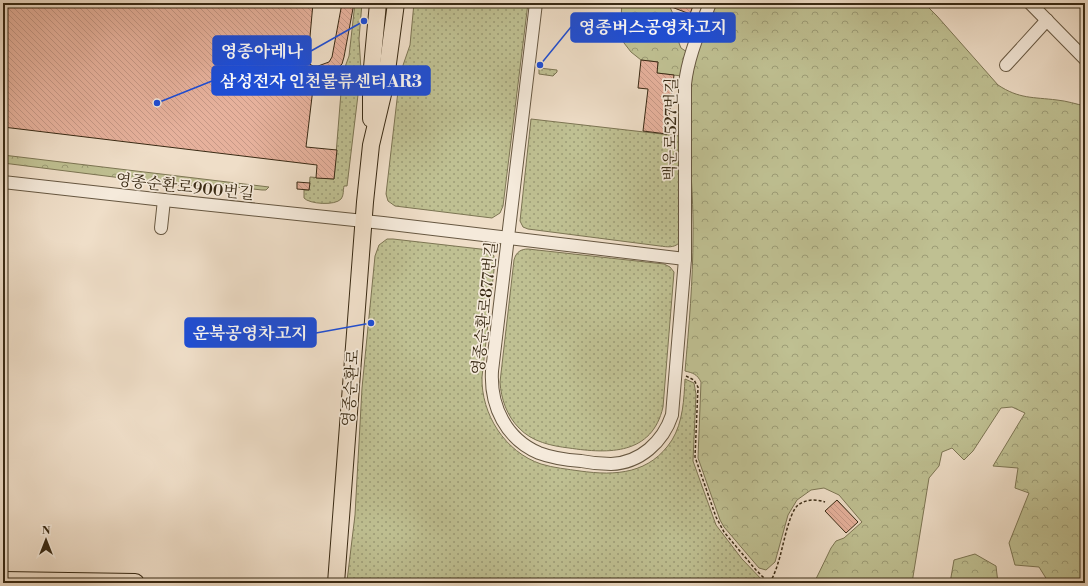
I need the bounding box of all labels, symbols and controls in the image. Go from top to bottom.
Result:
callout: 영종버스공영차고지 [571,13,735,42]
text: 영종버스공영차고지 [579,17,727,39]
callout: 영종아레나 [213,36,311,65]
text: 영종아레나 [221,41,304,63]
callout: 삼성전자 인천물류센터AR3 [212,66,430,95]
text: 삼성전자 인천물류센터AR3 [220,71,422,93]
street label: 백운로527번길 [660,77,682,181]
street label: 영종순환로900번길 [115,170,255,204]
street label: 영종순환로877번길 [468,240,502,376]
callout: 운북공영차고지 [185,318,316,347]
text: 운북공영차고지 [193,323,307,345]
street label: 영종순환로 [338,348,364,427]
north arrow [26,520,66,560]
text: N [42,524,51,538]

